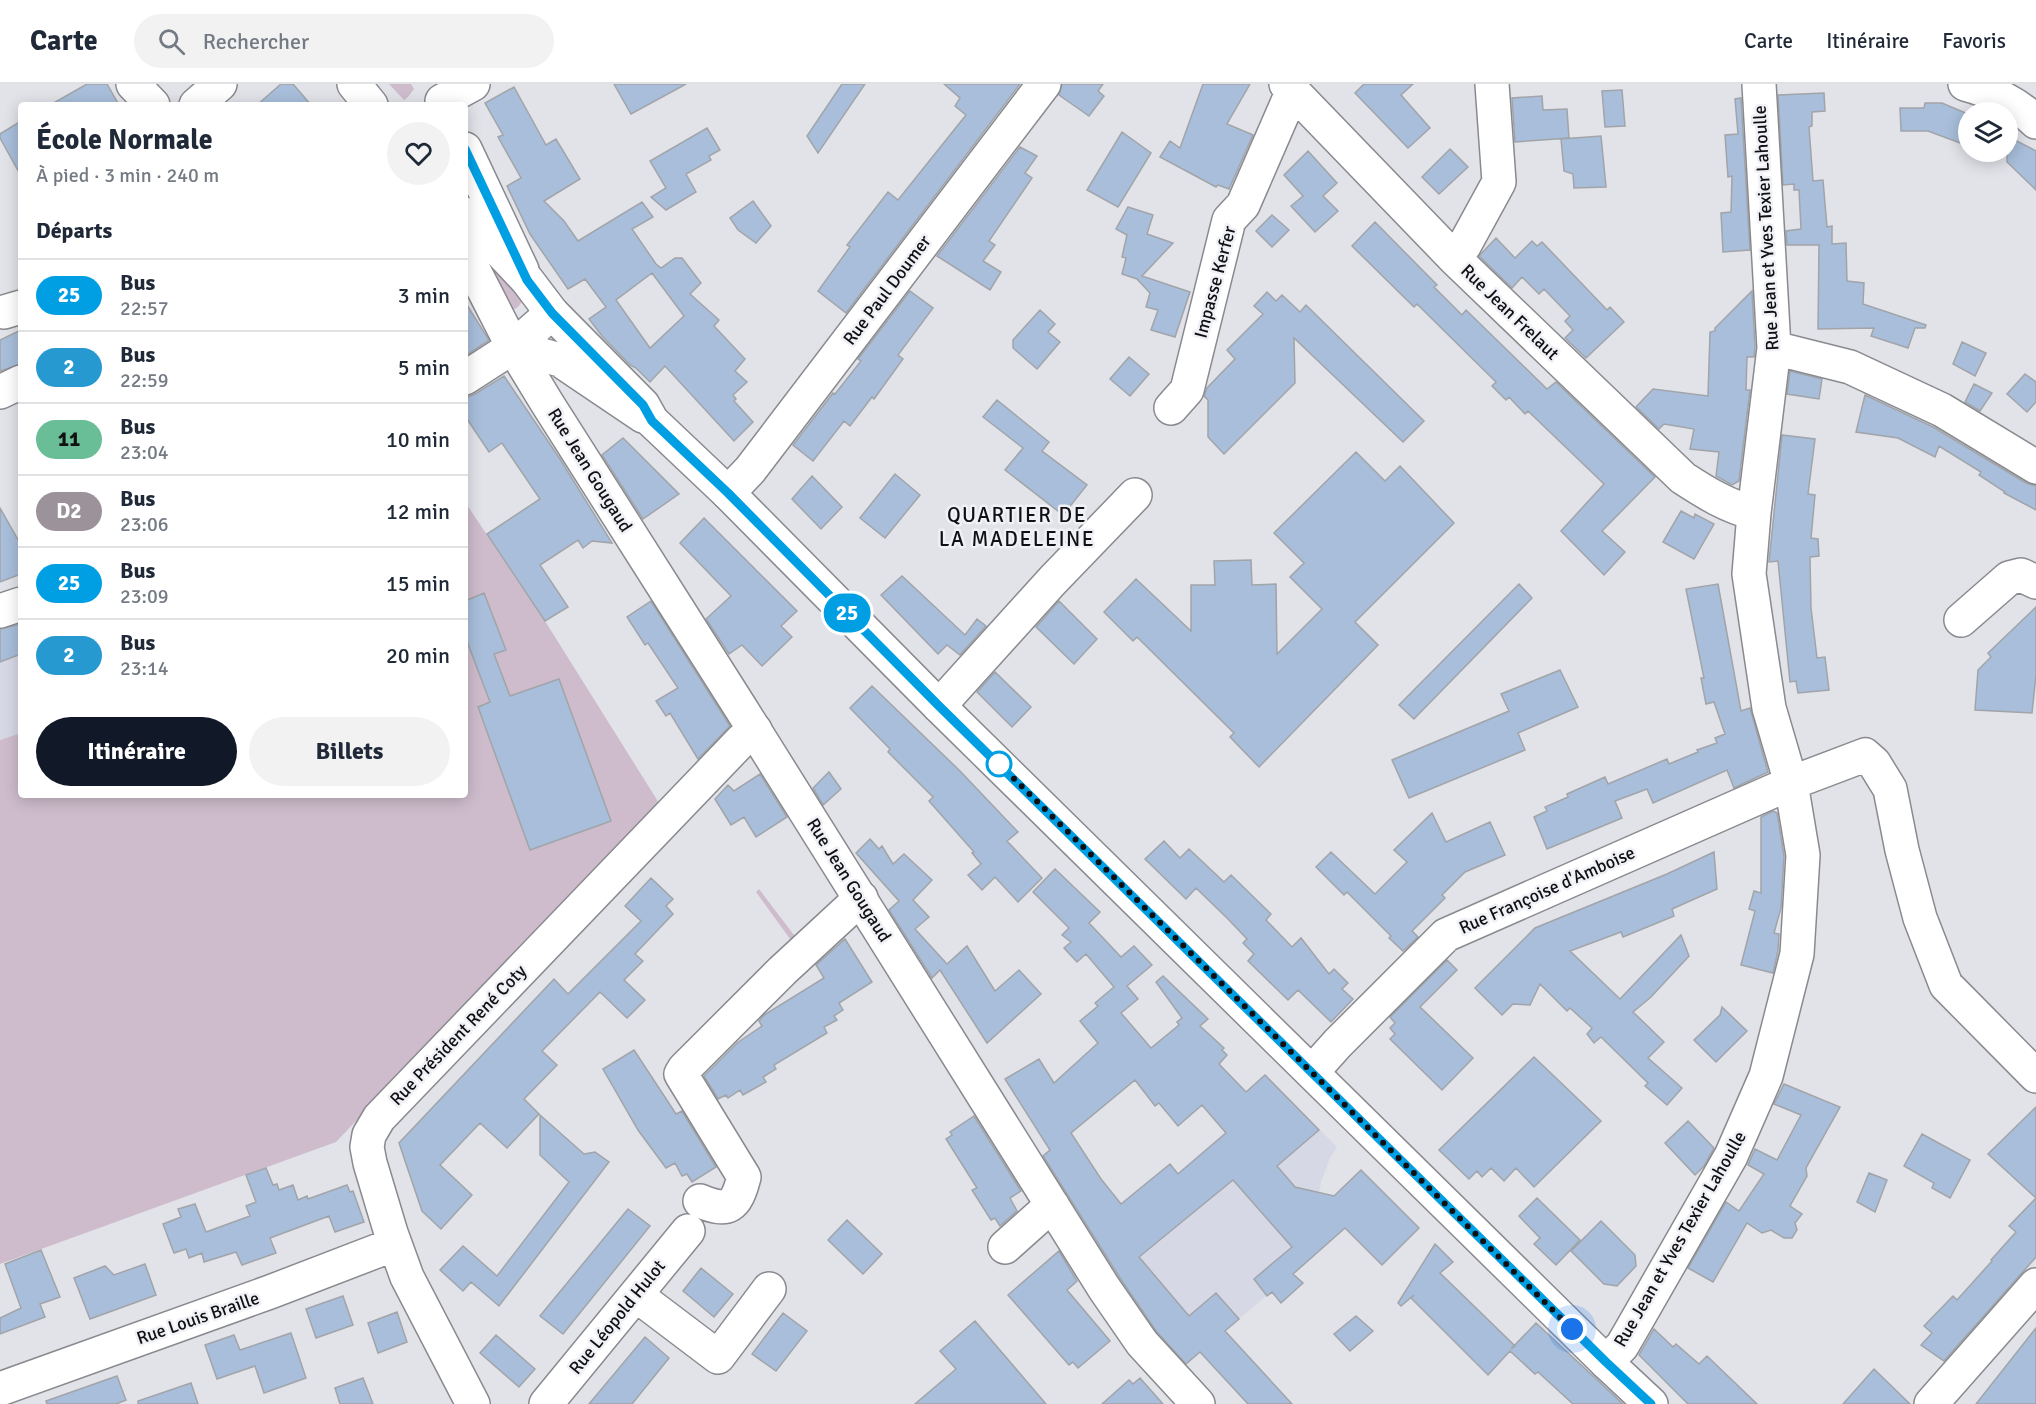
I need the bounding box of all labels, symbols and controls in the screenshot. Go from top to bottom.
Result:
search box [134,14,554,68]
text: Carte [30,24,98,58]
icon: search [155,25,188,58]
text: Rechercher [203,28,309,55]
text: Carte [1744,28,1793,54]
text: Itinéraire [1826,28,1909,54]
text: Favoris [1942,28,2006,54]
map controls [1958,102,2018,162]
button: layers [1958,102,2018,162]
street label: Rue Jean et Yves Texier Lahoulle [1749,105,1783,351]
button: heart [387,122,450,185]
text: École Normale [36,123,213,157]
text: À pied · 3 min · 240 m [36,163,219,188]
text: Départs [36,217,112,244]
street label: Impasse Kerfer [1189,223,1241,340]
street label: Rue Paul Doumer [838,230,936,349]
street label: Rue Jean Frelaut [1456,260,1564,364]
text: Bus [120,269,155,296]
text: 25 [58,282,80,308]
text: 3 min [398,282,450,309]
text: 22:57 [120,296,169,321]
text: Bus [120,341,155,368]
text: 2 [63,354,75,380]
text: 5 min [398,354,450,381]
text: 22:59 [120,368,169,393]
street label: Rue Jean Gougaud [543,404,637,536]
text: Bus [120,413,155,440]
text: 11 [58,426,80,452]
text: 10 min [386,426,450,453]
text: 23:04 [120,440,169,465]
text: Bus [120,485,155,512]
text: D2 [56,498,82,524]
text: 12 min [386,498,450,525]
district label: QUARTIER DE LA MADELEINE [939,502,1095,552]
text: 23:06 [120,512,169,537]
text: Bus [120,557,155,584]
text: 25 [58,570,80,596]
text: 15 min [386,570,450,597]
text: 23:09 [120,584,169,609]
line badge: 25 [820,594,874,632]
text: 25 [836,600,858,626]
text: Bus [120,629,155,656]
text: 2 [63,642,75,668]
text: 20 min [386,642,450,669]
text: 23:14 [120,656,169,681]
button: Itinéraire [36,717,237,786]
button: Billets [249,717,450,786]
unlabelled marker [986,751,1012,777]
street label: Rue Jean Gougaud [802,814,896,946]
street label: Rue Françoise d'Amboise [1456,841,1638,939]
street label: Rue Président René Coty [385,960,531,1110]
street label: Rue Jean et Yves Texier Lahoulle [1609,1127,1751,1351]
street label: Rue Léopold Hulot [564,1255,670,1379]
street label: Rue Louis Braille [134,1287,262,1349]
your location [1557,1314,1587,1344]

